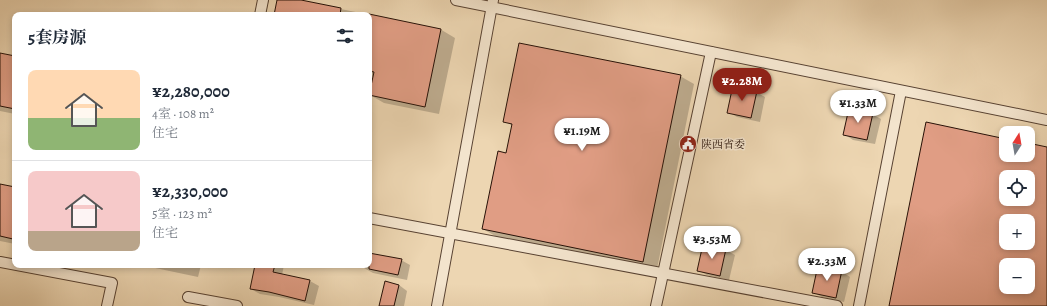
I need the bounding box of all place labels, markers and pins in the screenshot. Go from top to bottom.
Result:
pin: ¥2.28M [709,68,775,102]
pin: ¥1.33M [825,90,891,124]
pin: ¥1.19M [549,118,615,152]
public building icon: 陕西省委 [678,134,698,154]
place label: 陕西省委 [701,137,745,152]
pin: ¥3.53M [679,226,745,260]
pin: ¥2.33M [794,248,860,282]

